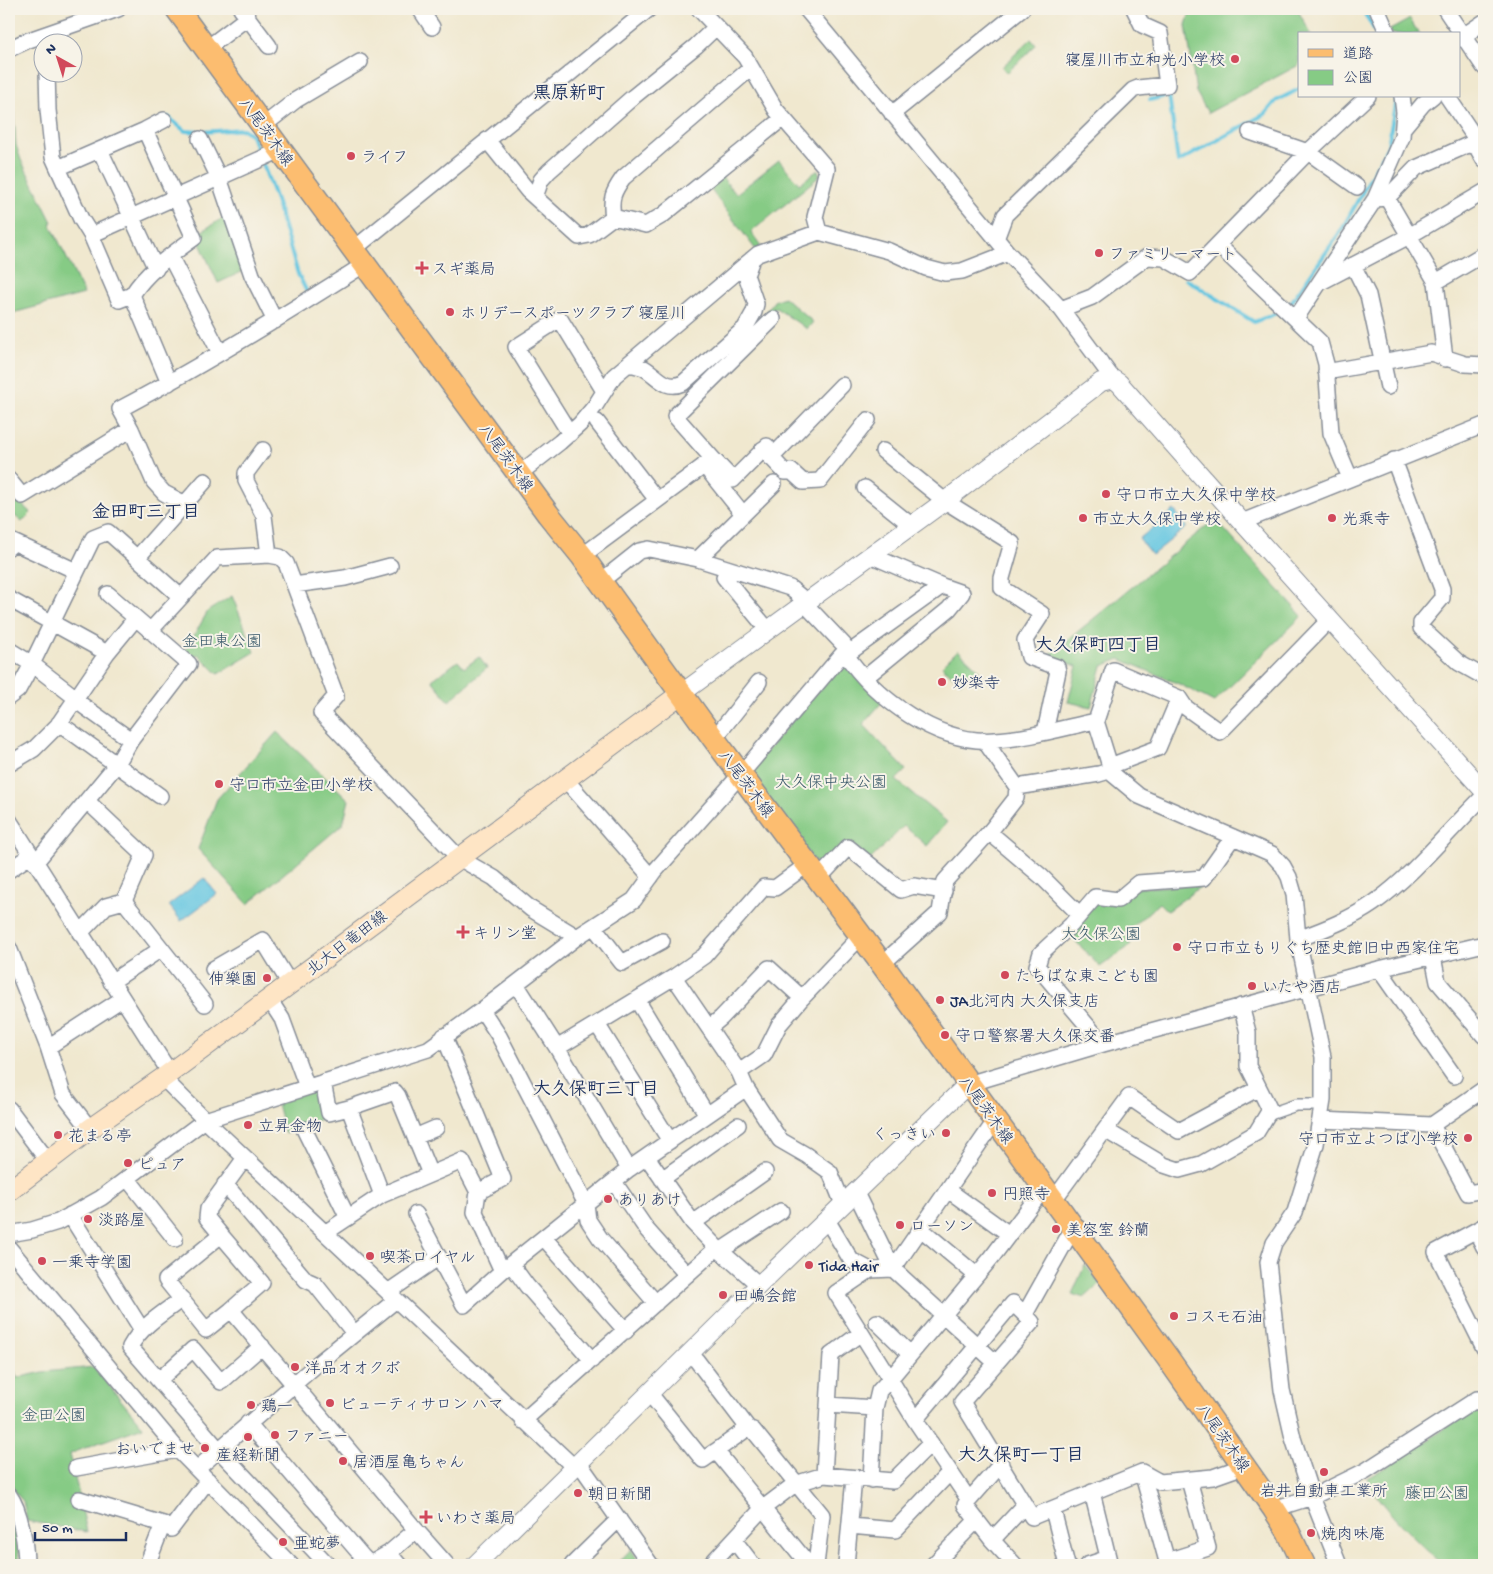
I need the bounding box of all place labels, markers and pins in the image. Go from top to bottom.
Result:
place label: 寝屋川市立和光小学校 [1065,52,1225,72]
marker: 寝屋川市立和光小学校 [1229,53,1241,65]
marker: ライフ [345,150,357,162]
place label: ライフ [361,150,408,169]
marker: ファミリーマート [1093,247,1105,259]
place label: ファミリーマート [1109,247,1237,266]
place label: スギ薬局 [432,261,496,281]
marker: スギ薬局 [416,262,428,274]
place label: ホリデースポーツクラブ 寝屋川 [460,305,686,325]
marker: ホリデースポーツクラブ 寝屋川 [444,306,456,318]
place label: 守口市立大久保中学校 [1116,486,1276,507]
marker: 守口市立大久保中学校 [1100,488,1112,500]
place label: 市立大久保中学校 [1093,510,1221,531]
place label: 光乘寺 [1342,511,1390,531]
marker: 市立大久保中学校 [1077,512,1089,524]
marker: 光乘寺 [1326,512,1338,524]
place label: 妙楽寺 [952,675,1000,695]
marker: 妙楽寺 [936,676,948,688]
place label: 守口市立金田小学校 [229,777,373,797]
marker: 守口市立金田小学校 [213,778,225,790]
place label: キリン堂 [473,925,537,945]
marker: キリン堂 [457,926,469,938]
place label: 守口市立もりぐち歴史館旧中西家住宅 [1187,939,1459,960]
marker: 守口市立もりぐち歴史館旧中西家住宅 [1171,941,1183,953]
place label: たちばな東こども園 [1015,967,1159,988]
marker: たちばな東こども園 [999,969,1011,981]
place label: 伸樂園 [209,970,257,991]
marker: 伸樂園 [261,972,273,984]
place label: いたや酒店 [1262,979,1341,999]
marker: いたや酒店 [1246,980,1258,992]
place label: JA北河内 大久保支店 [950,992,1100,1013]
marker: JA北河内 大久保支店 [934,994,946,1006]
place label: 守口警察署大久保交番 [955,1027,1115,1048]
marker: 守口警察署大久保交番 [939,1029,951,1041]
place label: 立昇金物 [258,1118,322,1138]
marker: 立昇金物 [242,1119,254,1131]
place label: くっきい [872,1126,936,1146]
place label: 花まる亭 [68,1127,132,1148]
marker: くっきい [940,1127,952,1139]
marker: 花まる亭 [52,1129,64,1141]
place label: 守口市立よつば小学校 [1298,1131,1458,1151]
marker: 守口市立よつば小学校 [1462,1132,1474,1144]
marker: ピュア [122,1157,134,1169]
place label: ピュア [138,1157,186,1176]
place label: 円照寺 [1002,1186,1050,1206]
marker: 円照寺 [986,1187,998,1199]
place label: ありあけ [618,1192,682,1212]
marker: ありあけ [602,1193,614,1205]
place label: 淡路屋 [98,1211,146,1232]
marker: 淡路屋 [82,1213,94,1225]
marker: ローソン [894,1219,906,1231]
place label: ローソン [910,1219,974,1238]
place label: 美容室 鈴蘭 [1066,1222,1150,1242]
marker: 美容室 鈴蘭 [1050,1223,1062,1235]
place label: 喫茶ロイヤル [380,1249,476,1269]
marker: 喫茶ロイヤル [364,1250,376,1262]
place label: 一乗寺学園 [52,1254,132,1274]
marker: 一乗寺学園 [36,1255,48,1267]
marker: Tida Hair [803,1259,815,1271]
place label: Tida Hair [818,1259,879,1278]
place label: 田嶋会館 [733,1287,797,1308]
marker: 田嶋会館 [717,1289,729,1301]
place label: コスモ石油 [1184,1309,1263,1329]
marker: コスモ石油 [1168,1310,1180,1322]
place label: 洋品オオクボ [305,1360,400,1380]
marker: 洋品オオクボ [289,1361,301,1373]
marker: ビューティサロン ハマ [324,1397,336,1409]
place label: ビューティサロン ハマ [340,1397,504,1416]
place label: 鶏一 [261,1398,293,1418]
marker: 鶏一 [245,1399,257,1411]
marker: ファニー [269,1429,281,1441]
place label: ファニー [285,1429,349,1448]
marker: 産経新聞 [242,1431,254,1443]
place label: おいでませ [115,1441,195,1461]
marker: おいでませ [199,1442,211,1454]
place label: 産経新聞 [216,1447,280,1467]
place label: 居酒屋亀ちゃん [353,1453,465,1474]
marker: 居酒屋亀ちゃん [337,1455,349,1467]
marker: 岩井自動車工業所 [1318,1466,1330,1478]
place label: 岩井自動車工業所 [1260,1482,1388,1503]
place label: 朝日新聞 [588,1486,652,1506]
marker: 朝日新聞 [572,1487,584,1499]
place label: いわさ薬局 [436,1510,516,1530]
marker: いわさ薬局 [420,1511,432,1523]
place label: 焼肉味庵 [1321,1525,1385,1546]
marker: 焼肉味庵 [1305,1527,1317,1539]
place label: 亜蛇夢 [293,1535,341,1555]
marker: 亜蛇夢 [277,1536,289,1548]

